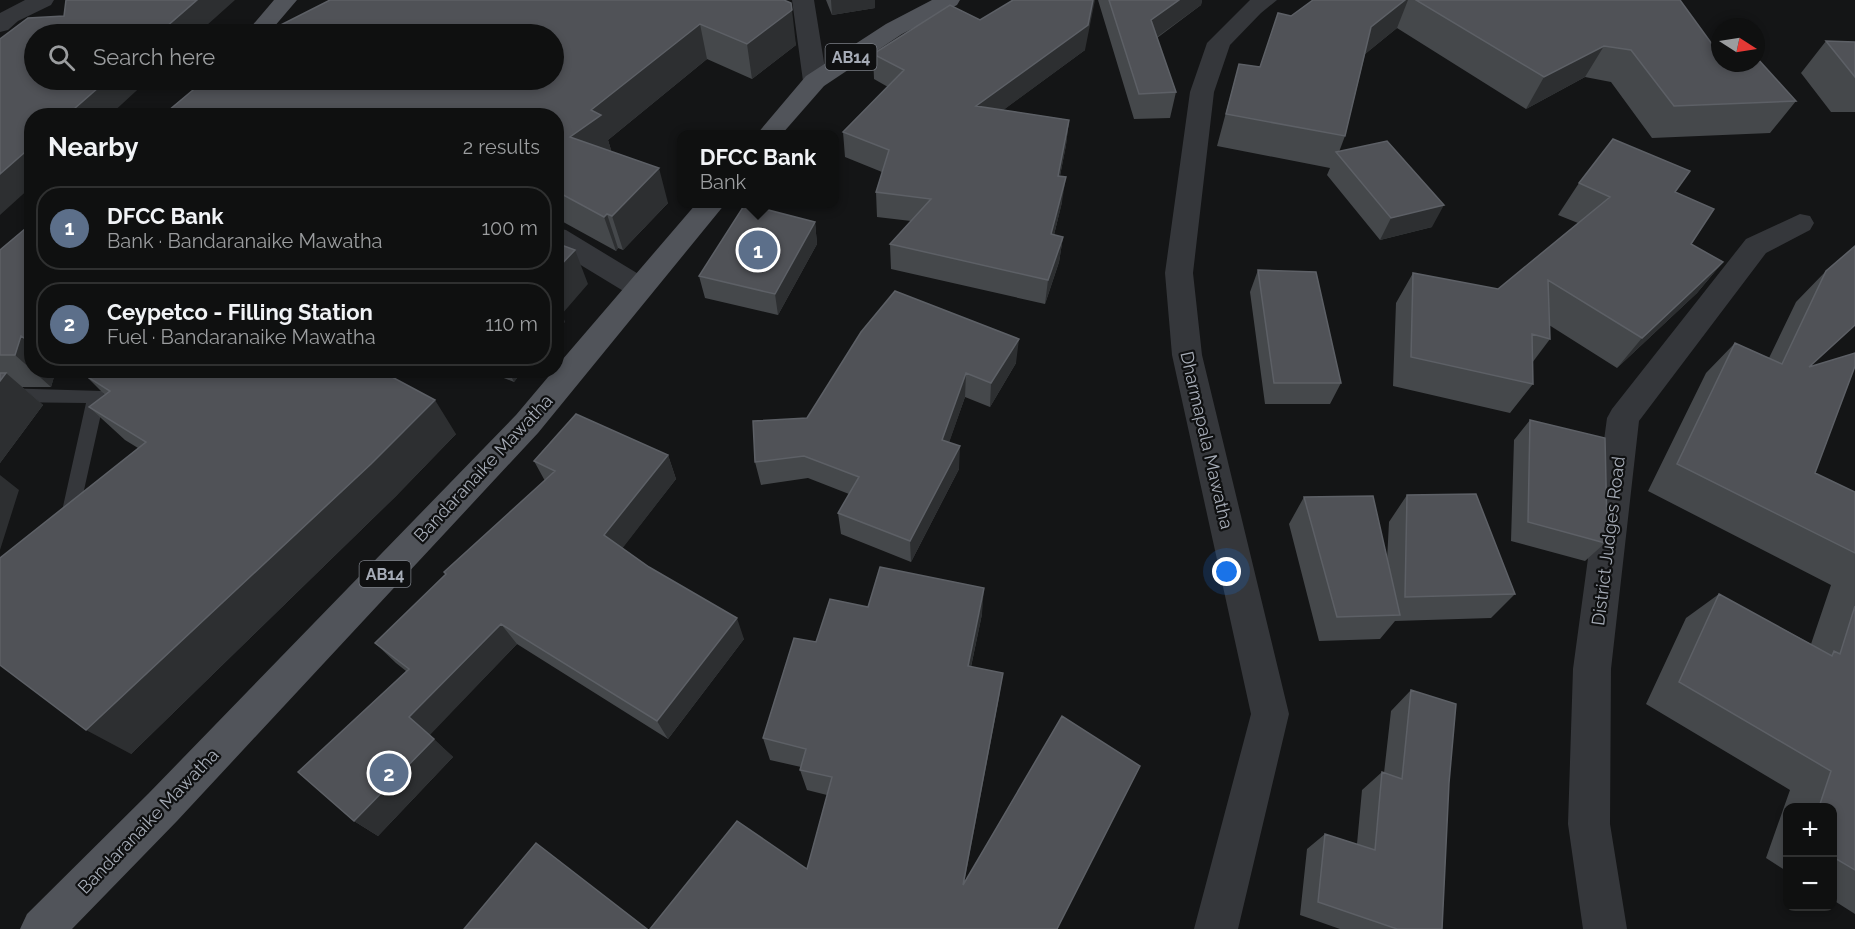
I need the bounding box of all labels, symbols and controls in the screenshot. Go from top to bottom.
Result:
north arrow [1711,18,1765,72]
search box [24,24,564,90]
icon: search [45,41,78,74]
text: Search here [93,44,215,70]
road number: AB14 [826,44,876,70]
popup [677,130,839,208]
text: Nearby [48,132,138,162]
text: 2 results [463,135,540,159]
text: DFCC Bank [700,144,816,170]
text: Bank [700,170,746,194]
text: DFCC Bank [107,203,224,229]
text: 1 [65,216,74,240]
text: 100 m [481,216,538,240]
pin: 1 [738,228,777,272]
text: Bank · Bandaranaike Mawatha [107,229,382,253]
text: Ceypetco - Filling Station [107,299,373,325]
text: 2 [64,312,75,336]
text: 110 m [485,312,538,336]
text: Fuel · Bandaranaike Mawatha [107,325,376,349]
street label: Dharmapala Mawatha [1176,349,1238,531]
street label: Bandaranaike Mawatha [409,390,557,546]
street label: District Judges Road [1587,455,1629,627]
your location [1212,557,1241,586]
road number: AB14 [360,561,410,587]
street label: Bandaranaike Mawatha [73,744,223,898]
pin: 2 [370,750,408,796]
map controls [1783,803,1837,911]
button: + [1783,803,1837,857]
button: − [1783,857,1837,911]

